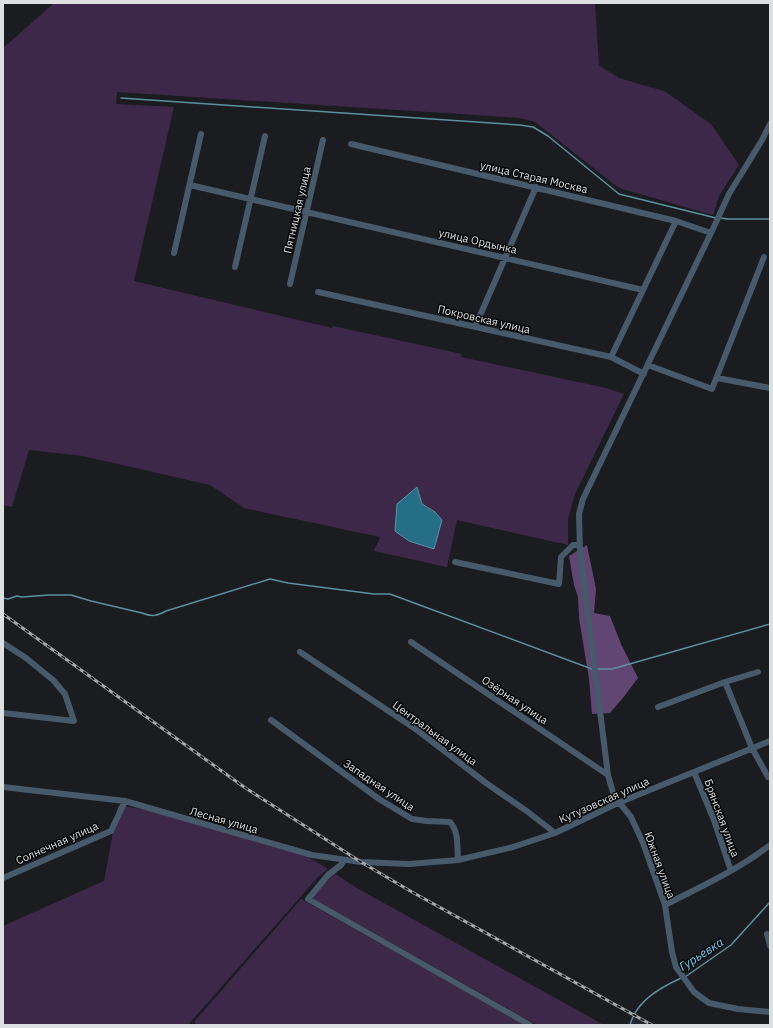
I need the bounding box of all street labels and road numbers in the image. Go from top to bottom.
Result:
street label: улица Старая Москва [479,158,589,196]
street label: Пятницкая улица [280,165,314,255]
street label: улица Ордынка [437,225,519,257]
street label: Покровская улица [436,302,532,337]
street label: Озёрная улица [479,673,551,727]
street label: Центральная улица [390,698,480,768]
street label: Западная улица [341,756,417,814]
street label: Кутузовская улица [557,774,651,826]
street label: Брянская улица [701,777,743,859]
street label: Лесная улица [188,804,260,836]
street label: Солнечная улица [14,818,101,867]
street label: Южная улица [641,830,679,900]

